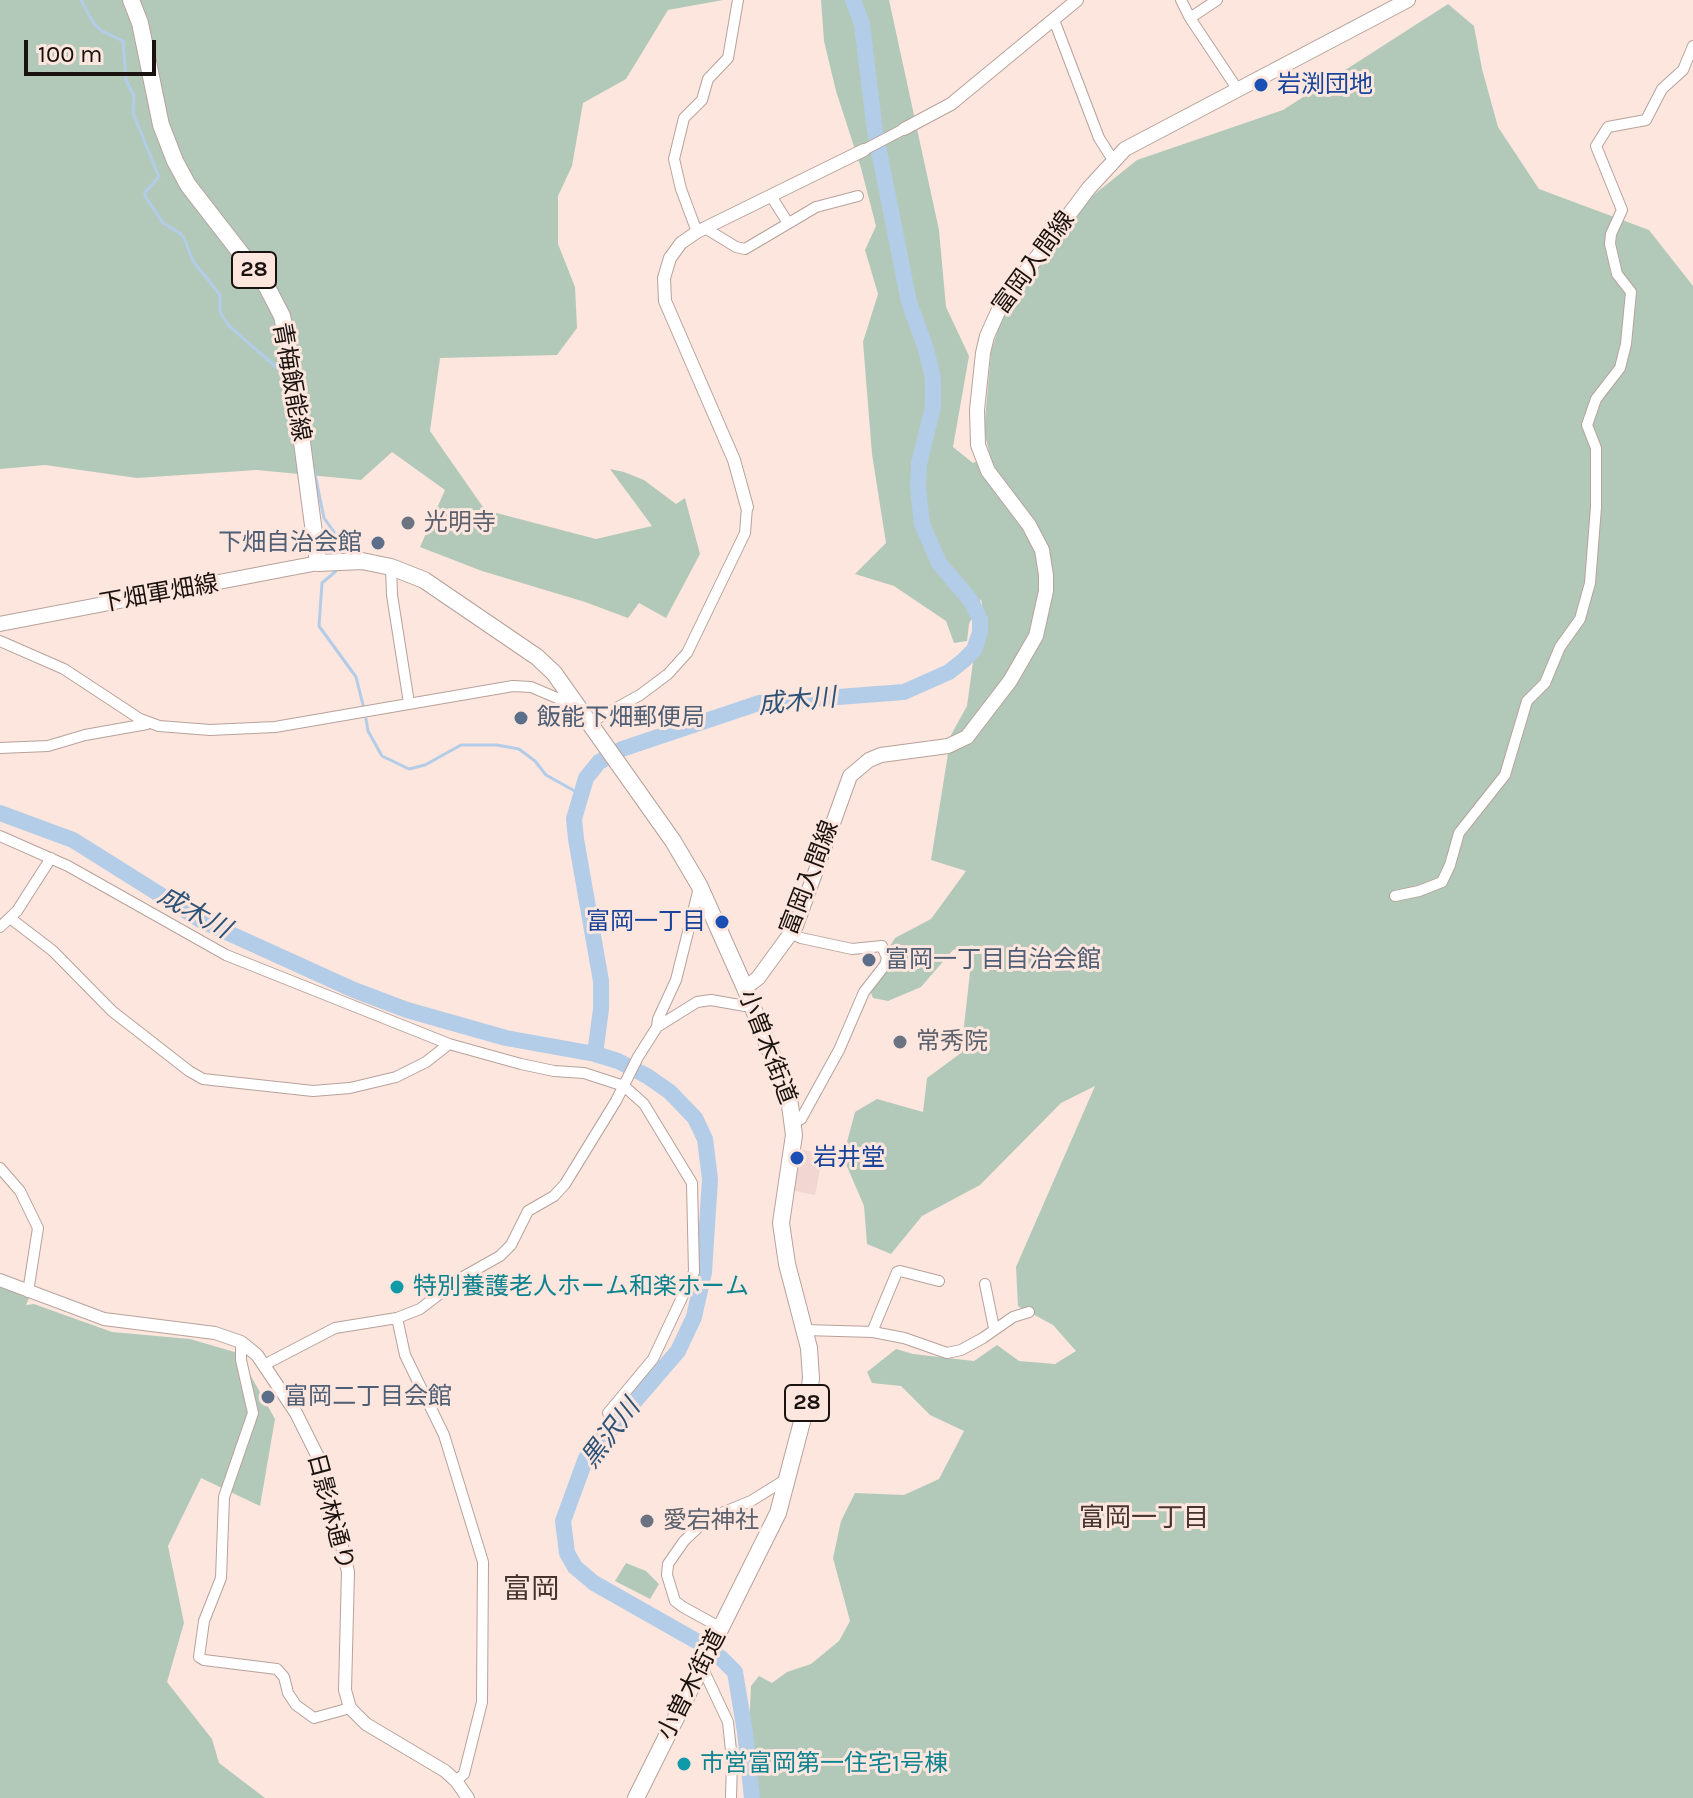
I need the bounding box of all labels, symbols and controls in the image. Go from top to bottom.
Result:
scale bar [28,24,160,74]
text: 100 m [38,40,103,68]
place label: 岩渕団地 [1277,71,1373,99]
marker: 岩渕団地 [1252,76,1270,94]
street label: 富岡入間線 [987,206,1081,320]
road number: 28 [232,252,276,288]
street label: 青梅飯能線 [266,320,316,444]
place label: 光明寺 [424,509,496,537]
marker: 光明寺 [399,514,417,532]
place label: 下畑自治会館 [218,529,362,557]
marker: 下畑自治会館 [369,534,387,552]
street label: 下畑軍畑線 [97,569,221,619]
water label: 成木川 [757,682,837,722]
place label: 飯能下畑郵便局 [537,704,705,732]
marker: 飯能下畑郵便局 [512,709,530,727]
street label: 富岡入間線 [775,817,845,939]
water label: 成木川 [152,880,236,946]
place label: 富岡一丁目 [586,908,706,936]
marker: 富岡一丁目 [713,913,731,931]
place label: 富岡一丁目自治会館 [885,946,1101,974]
marker: 富岡一丁目自治会館 [860,951,878,969]
street label: 小曽木街道 [732,986,802,1108]
place label: 常秀院 [916,1028,988,1056]
marker: 常秀院 [891,1033,909,1051]
place label: 岩井堂 [813,1144,885,1172]
marker: 岩井堂 [788,1149,806,1167]
place label: 特別養護老人ホーム和楽ホーム [413,1273,749,1301]
marker: 特別養護老人ホーム和楽ホーム [388,1278,406,1296]
place label: 富岡二丁目会館 [284,1383,452,1411]
road number: 28 [785,1385,829,1421]
marker: 富岡二丁目会館 [259,1388,277,1406]
water label: 黒沢川 [575,1393,647,1475]
street label: 日影林通り [301,1450,359,1574]
district label: 富岡一丁目 [1079,1503,1209,1535]
place label: 愛宕神社 [663,1507,759,1535]
marker: 愛宕神社 [638,1512,656,1530]
district label: 富岡 [503,1573,559,1607]
street label: 小曽木街道 [652,1625,732,1745]
place label: 市営富岡第一住宅1号棟 [700,1750,948,1778]
marker: 市営富岡第一住宅1号棟 [675,1755,693,1773]

